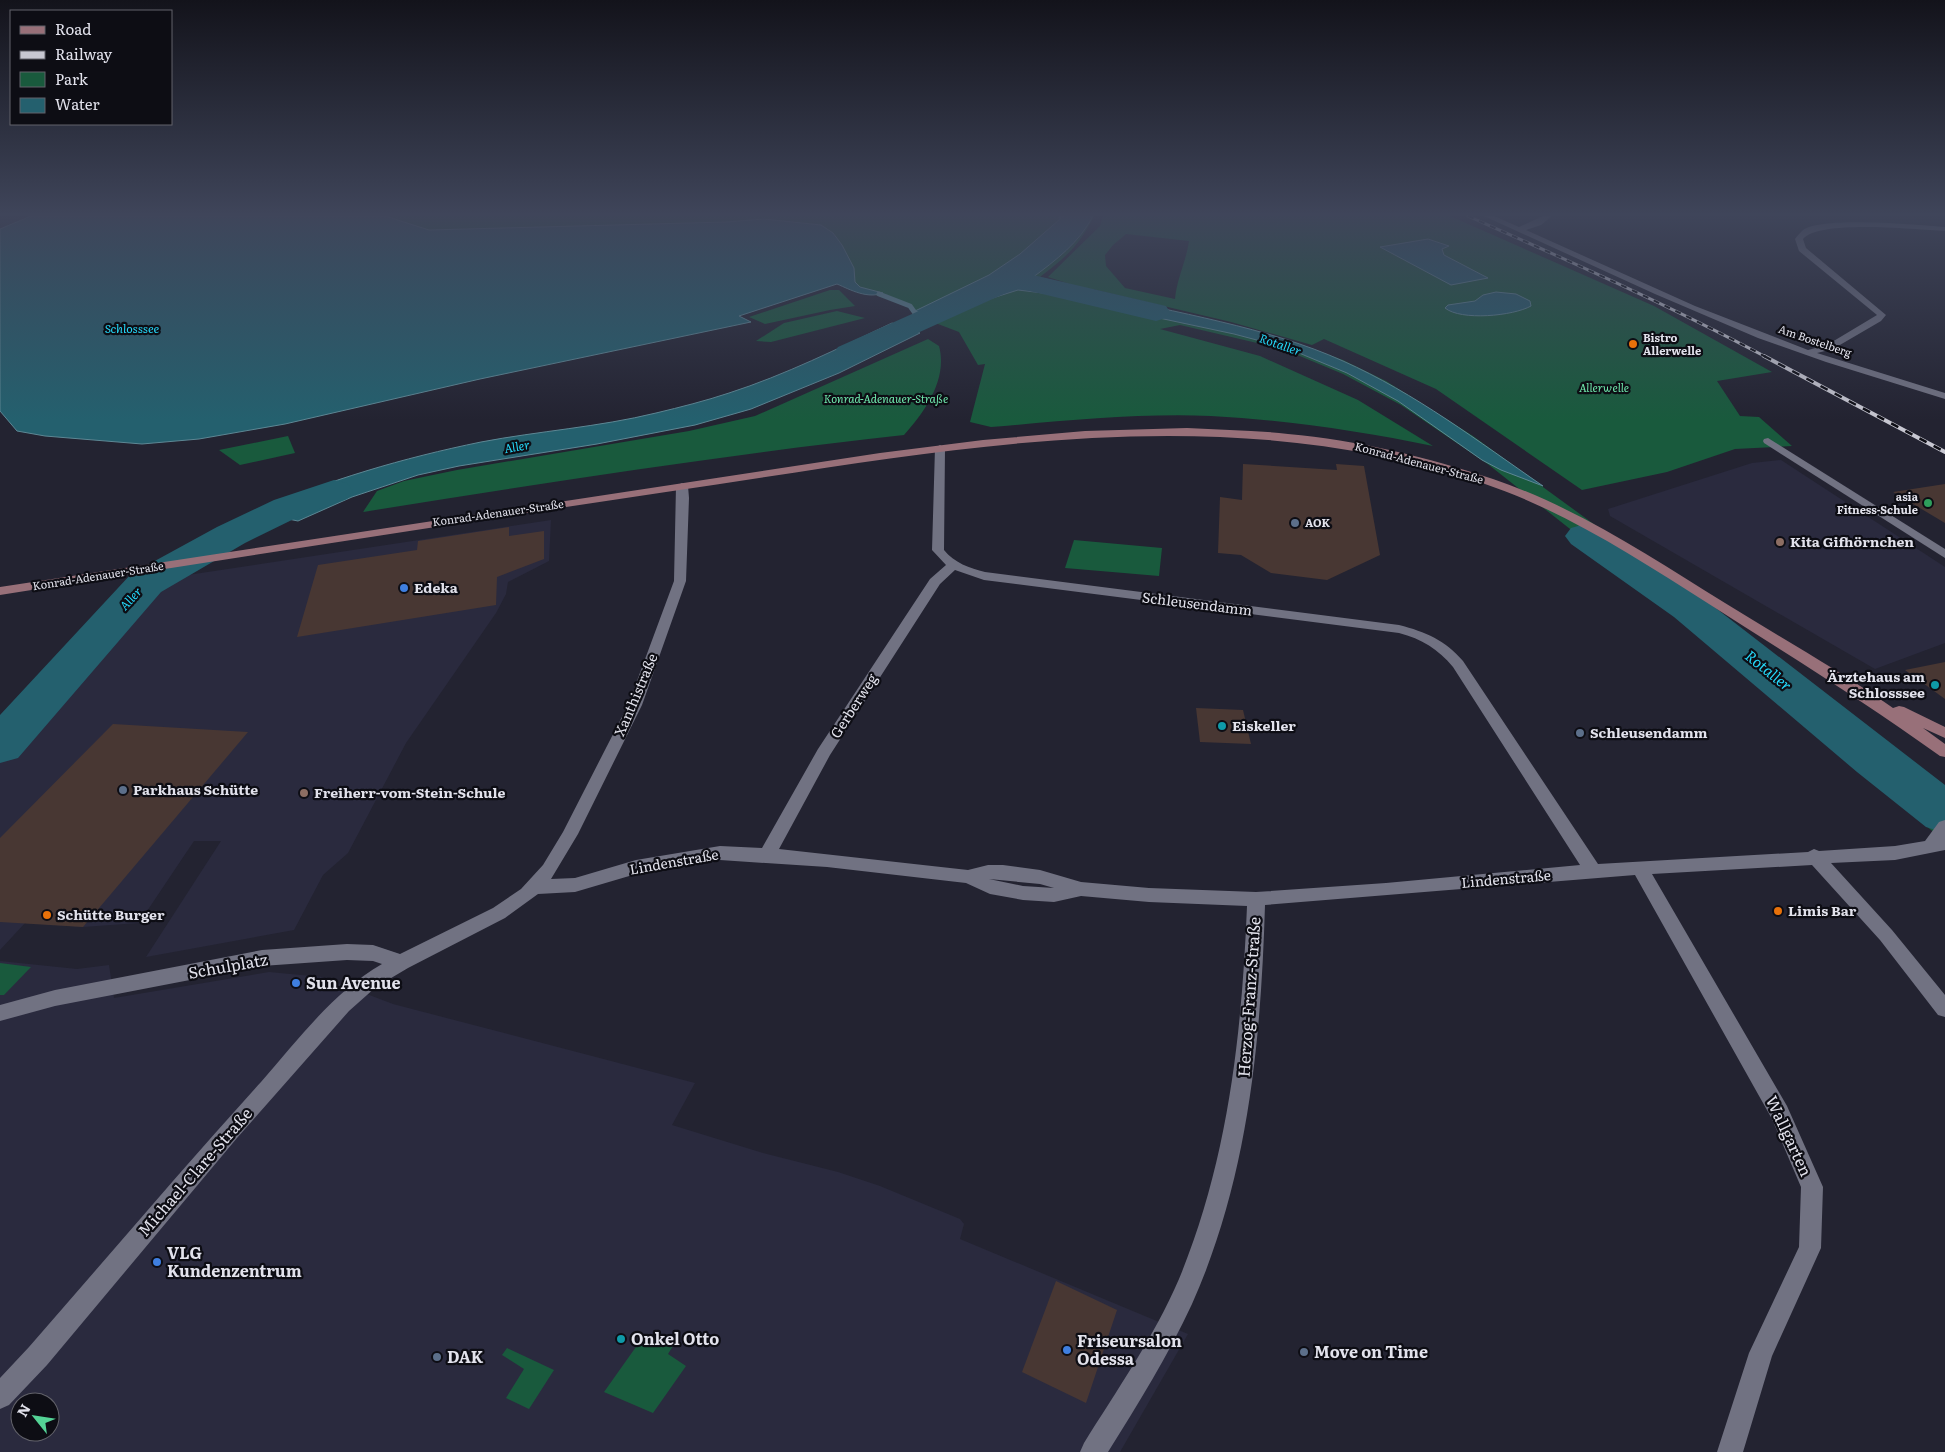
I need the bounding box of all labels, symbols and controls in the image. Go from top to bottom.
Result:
legend [10,10,172,125]
text: Road [55,17,91,40]
text: Railway [55,42,113,65]
text: Park [55,67,89,90]
text: Water [55,92,100,115]
water label: Schlosssee [105,319,160,337]
street label: Am Bostelberg [1777,320,1855,360]
water label: Rotaller [1257,328,1304,360]
place label: Bistro Allerwelle [1643,329,1701,358]
marker: Bistro Allerwelle [1627,338,1639,350]
park label: Allerwelle [1579,379,1629,395]
park label: Konrad-Adenauer-Straße [824,390,948,406]
water label: Aller [502,435,532,457]
street label: Konrad-Adenauer-Straße [1353,437,1486,487]
place label: asia Fitness-Schule [1837,488,1919,517]
street label: Konrad-Adenauer-Straße [431,495,565,529]
marker: asia Fitness-Schule [1922,497,1934,509]
place label: AOK [1305,514,1331,530]
marker: AOK [1289,517,1301,529]
place label: Kita Gifhörnchen [1790,531,1914,551]
marker: Kita Gifhörnchen [1774,536,1786,548]
street label: Konrad-Adenauer-Straße [31,557,165,593]
place label: Edeka [414,577,459,597]
water label: Aller [115,582,146,614]
marker: Edeka [398,582,410,594]
street label: Schleusendamm [1141,586,1254,620]
water label: Rotaller [1741,644,1797,696]
street label: Xanthistraße [609,650,662,739]
place label: Ärztehaus am Schlosssee [1827,666,1925,702]
street label: Gerberweg [825,669,882,742]
marker: Ärztehaus am Schlosssee [1929,679,1941,691]
place label: Eiskeller [1232,715,1296,735]
marker: Eiskeller [1216,720,1228,732]
place label: Schleusendamm [1590,722,1707,742]
marker: Schleusendamm [1574,727,1586,739]
place label: Parkhaus Schütte [133,779,258,799]
place label: Freiherr-vom-Stein-Schule [314,782,506,802]
marker: Parkhaus Schütte [117,784,129,796]
marker: Freiherr-vom-Stein-Schule [298,787,310,799]
street label: Lindenstraße [628,843,720,879]
street label: Lindenstraße [1460,864,1552,892]
place label: Limis Bar [1788,900,1857,920]
place label: Schütte Burger [57,904,165,924]
marker: Limis Bar [1772,905,1784,917]
marker: Schütte Burger [41,909,53,921]
street label: Herzog-Franz-Straße [1230,916,1266,1078]
street label: Schulplatz [186,946,270,984]
place label: Sun Avenue [306,970,401,994]
marker: Sun Avenue [290,977,302,989]
street label: Wallgarten [1761,1091,1819,1180]
street label: Michael-Clare-Straße [131,1102,257,1241]
place label: VLG Kundenzentrum [167,1240,302,1282]
marker: VLG Kundenzentrum [151,1256,163,1268]
place label: Onkel Otto [631,1326,719,1350]
place label: Friseursalon Odessa [1077,1328,1182,1370]
marker: Onkel Otto [615,1333,627,1345]
place label: Move on Time [1314,1339,1428,1363]
place label: DAK [447,1344,484,1368]
marker: Friseursalon Odessa [1061,1344,1073,1356]
marker: Move on Time [1298,1346,1310,1358]
marker: DAK [431,1351,443,1363]
north arrow [10,1392,60,1442]
text: N [11,1400,35,1420]

